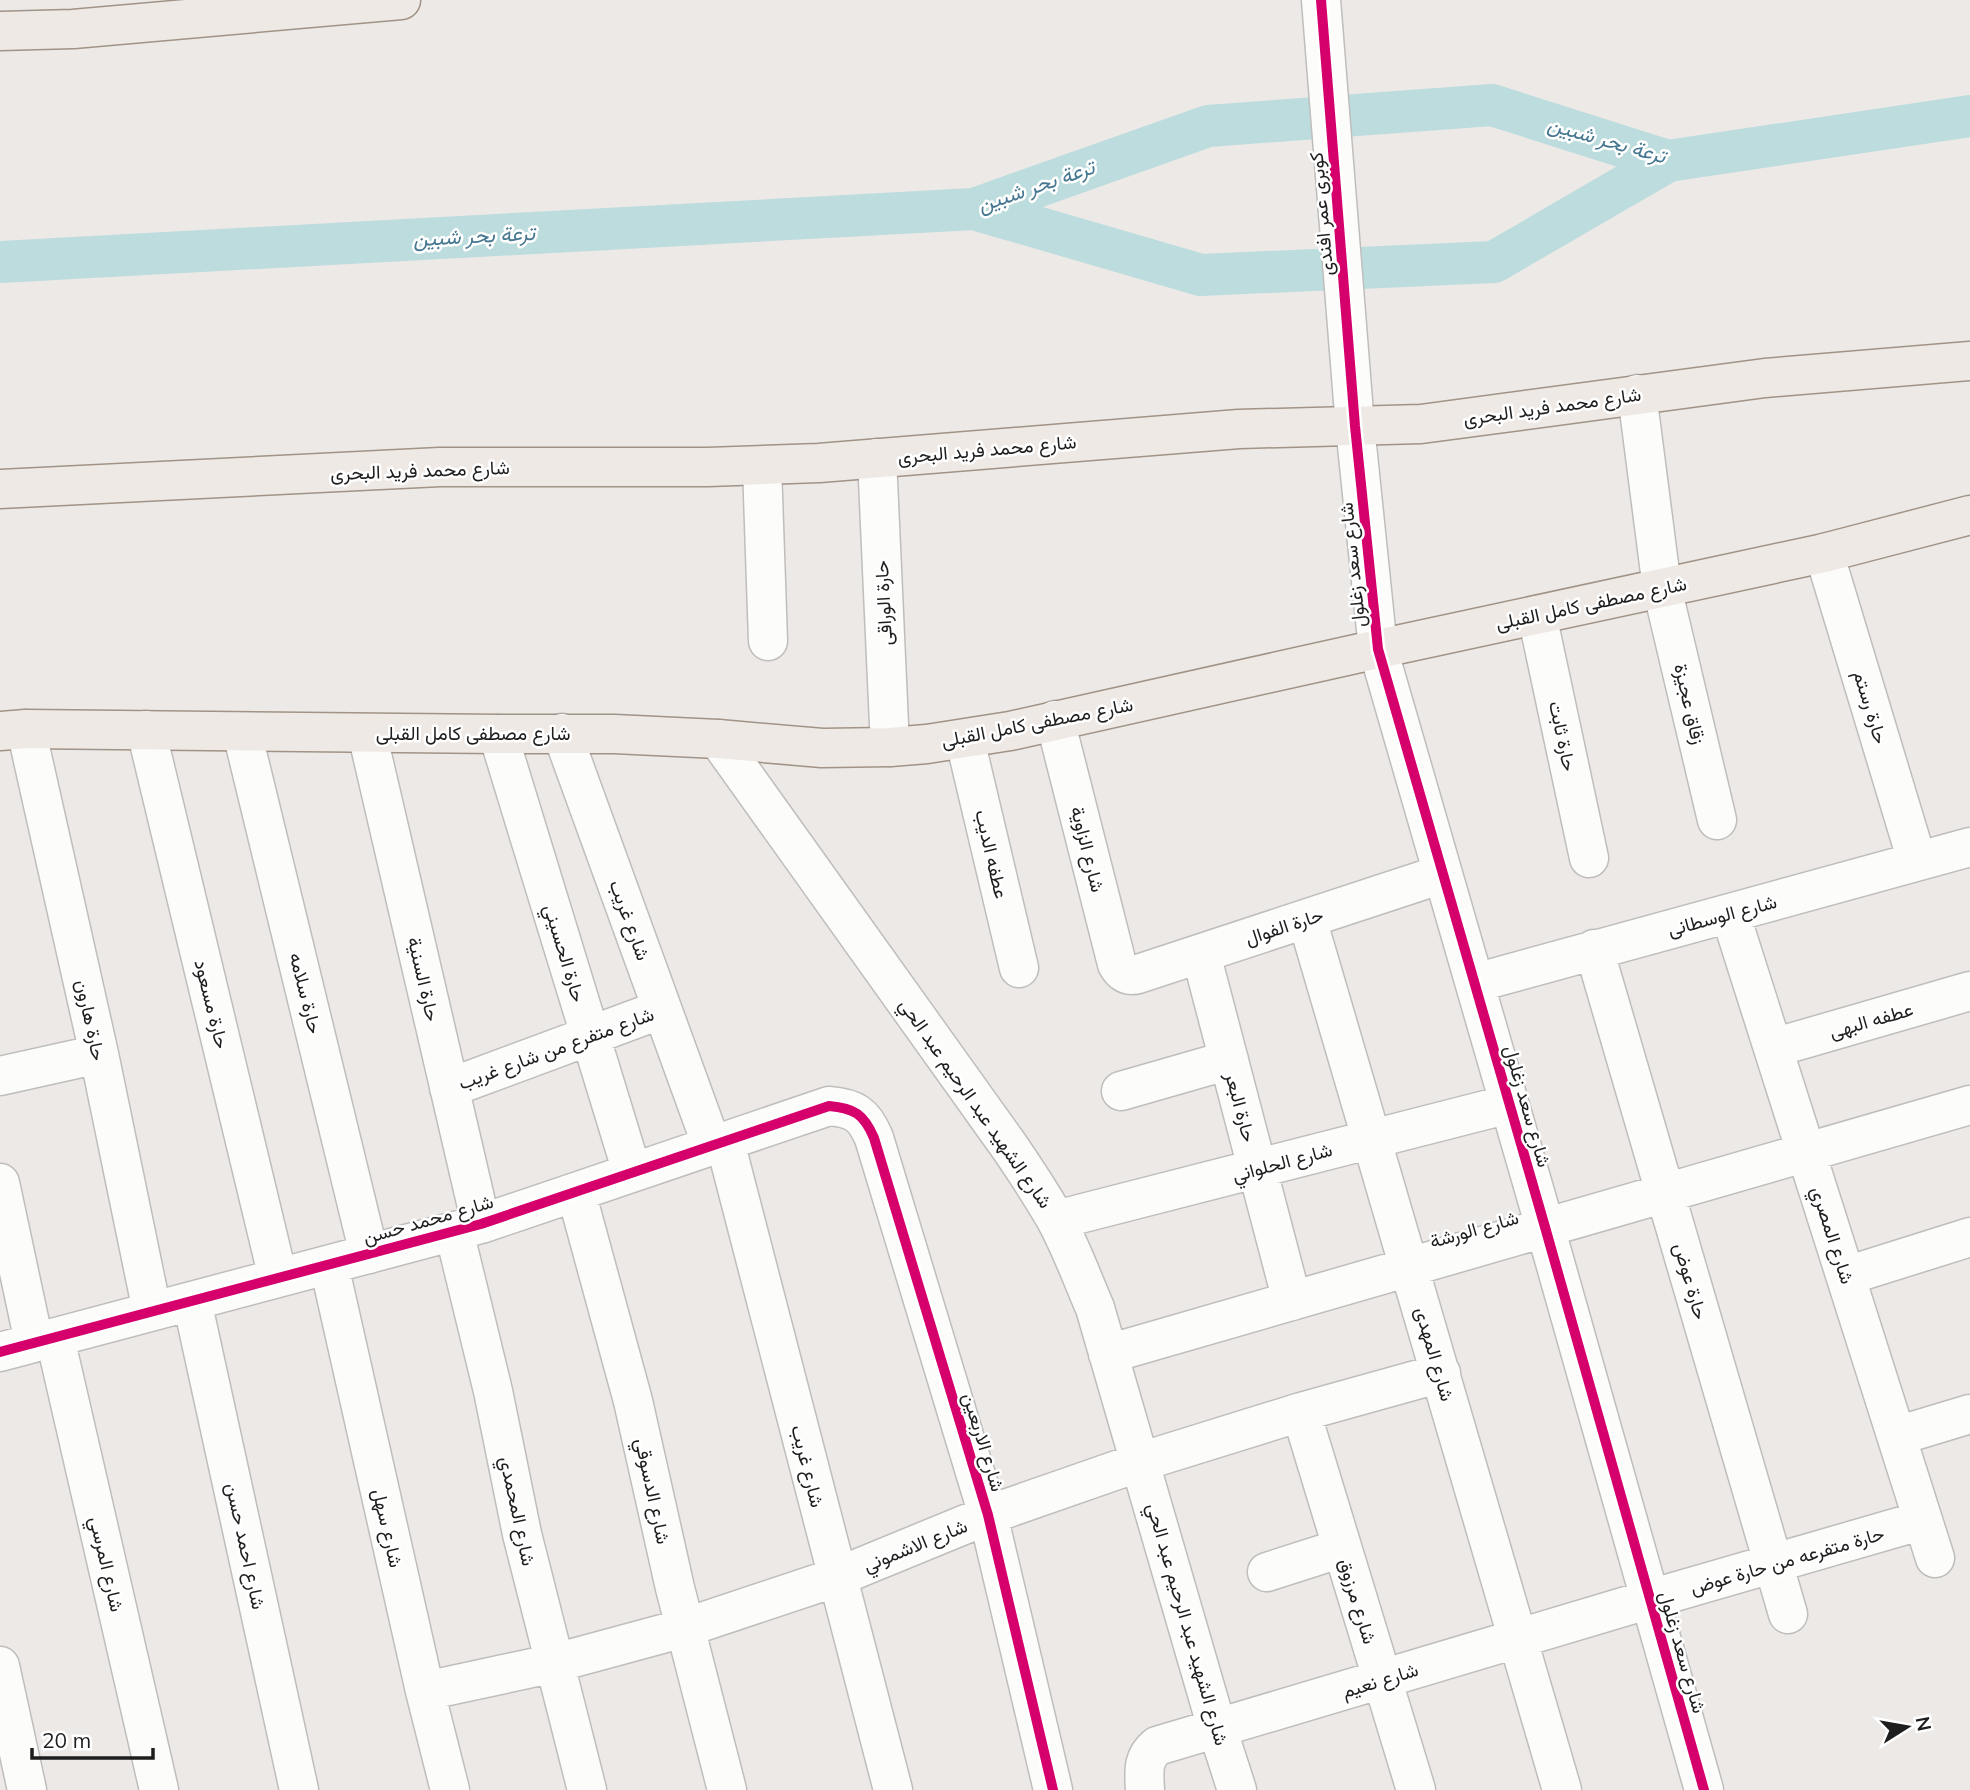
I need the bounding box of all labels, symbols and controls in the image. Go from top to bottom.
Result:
water label: ترعة بحر شبين [1545,110,1672,170]
street label: كوبرى عمر افندى [1304,151,1338,277]
water label: ترعة بحر شبين [974,152,1100,218]
water label: ترعة بحر شبين [413,219,538,252]
street label: شارع محمد فريد البحرى [1462,382,1643,431]
street label: شارع محمد فريد البحرى [897,429,1077,470]
street label: شارع محمد فريد البحرى [330,455,510,486]
street label: شارع سعد زغلول [1333,501,1371,629]
street label: حارة الوراقى [869,560,897,646]
street label: شارع مصطفى كامل القبلى [1493,571,1689,636]
street label: زقاق عجيزة [1669,661,1711,747]
street label: حارة رستم [1848,667,1893,747]
street label: شارع مصطفى كامل القبلى [939,692,1135,753]
street label: حارة ثابت [1544,699,1582,773]
street label: شارع مصطفى كامل القبلى [376,721,570,746]
street label: شارع الزاوية [1065,804,1110,895]
street label: عطفه الديب [970,807,1014,901]
street label: شارع غريب [603,876,656,964]
street label: شارع الوسطانى [1665,889,1779,942]
street label: حارة الحسيني [535,901,591,1006]
street label: حارة الفوال [1242,902,1326,950]
street label: حارة السنية [403,935,445,1023]
street label: حارة سلامه [284,950,328,1036]
street label: حارة مسعود [189,957,235,1051]
street label: حارة هارون [71,977,111,1063]
street label: شارع الشهيد عبد الرحيم عبد الحي [891,993,1058,1215]
street label: عطفه البهى [1826,997,1916,1043]
street label: شارع متفرع من شارع غريب [455,1001,657,1096]
street label: شارع سعد زغلول [1498,1042,1557,1170]
street label: حارة البعر [1220,1069,1262,1145]
street label: شارع الحلواني [1229,1137,1336,1191]
street label: شارع المصري [1802,1183,1860,1288]
street label: شارع محمد حسن [360,1189,496,1250]
street label: شارع الورشة [1427,1205,1522,1254]
street label: حارة عوض [1669,1240,1713,1322]
street label: شارع المهدى [1409,1304,1460,1404]
street label: شارع الاربعين [957,1390,1010,1495]
street label: شارع غريب [785,1422,830,1510]
street label: شارع الدسوقي [626,1436,676,1547]
street label: شارع المحمدي [491,1454,541,1569]
street label: شارع احمد حسن [220,1481,271,1612]
street label: شارع سهل [366,1486,409,1570]
street label: شارع الشهيد عبد الرحيم عبد الحي [1138,1500,1234,1749]
street label: شارع الاشموني [859,1513,972,1581]
street label: شارع المرسي [80,1514,130,1615]
street label: حارة متفرعه من حارة عوض [1687,1521,1887,1599]
street label: شارع مرزوق [1333,1555,1382,1647]
street label: شارع سعد زغلول [1653,1588,1712,1716]
street label: شارع نعيم [1339,1657,1421,1704]
north arrow [1872,1692,1942,1762]
text: N [1911,1714,1937,1733]
scale bar [32,1716,152,1760]
text: 20 m [42,1727,91,1753]

